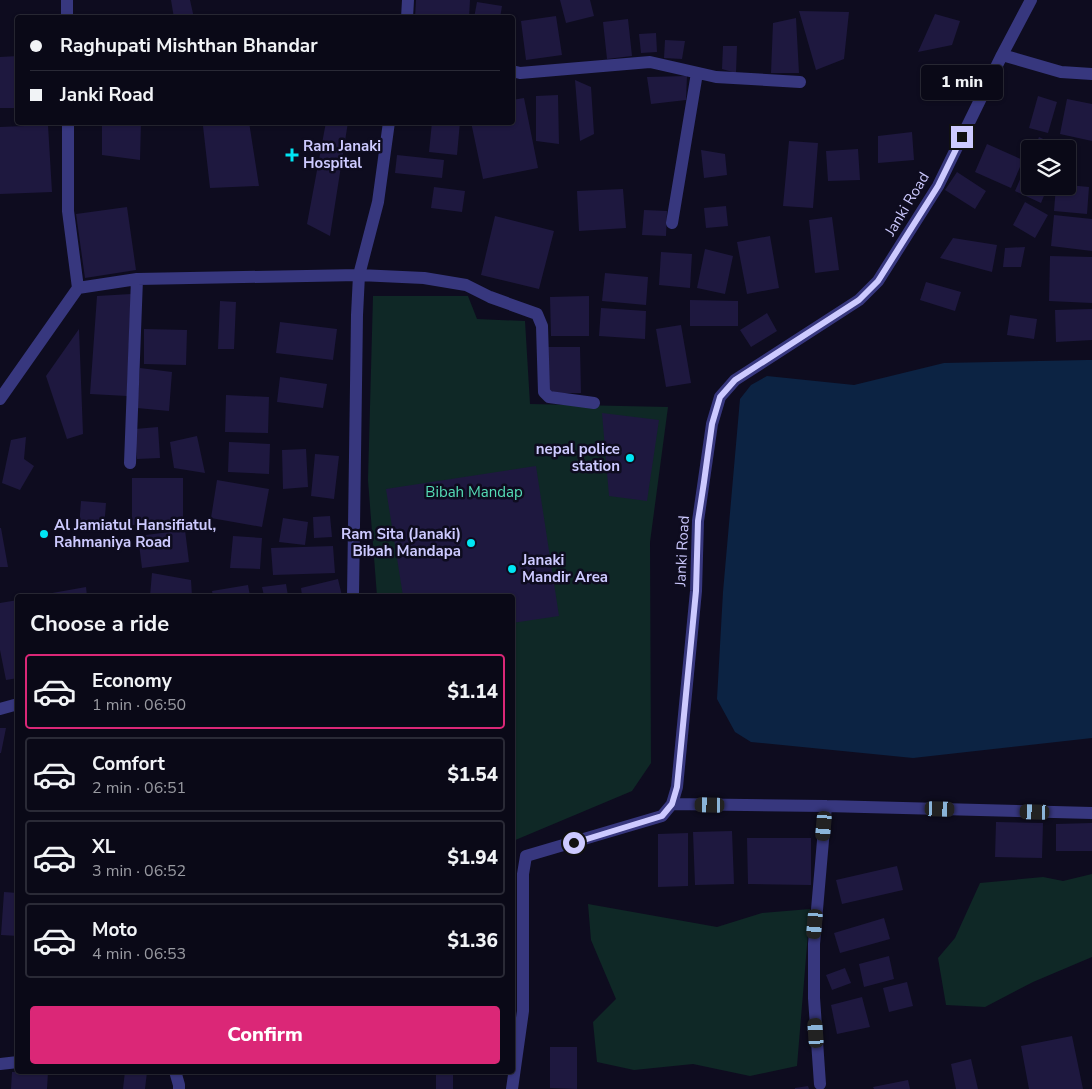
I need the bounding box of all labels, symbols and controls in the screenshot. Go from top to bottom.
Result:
text: Raghupati Mishthan Bhandar [60,33,318,59]
callout: 1 min [921,64,1003,100]
text: 1 min [941,71,983,93]
text: Janki Road [60,82,154,108]
route end [951,126,973,148]
place label: Ram Janaki Hospital [303,136,381,173]
map controls [1021,140,1076,195]
button: layers [1021,140,1076,195]
marker: Ram Janaki Hospital [285,148,299,162]
street label: Janki Road [880,168,934,240]
place label: nepal police station [536,439,620,476]
marker: nepal police station [624,452,636,464]
park label: Bibah Mandap [425,482,523,502]
place label: Al Jamiatul Hansifiatul, Rahmaniya Road [54,515,216,552]
street label: Janki Road [670,515,694,588]
place label: Ram Sita (Janaki) Bibah Mandapa [341,524,461,561]
marker: Al Jamiatul Hansifiatul, Rahmaniya Road [38,528,50,540]
marker: Ram Sita (Janaki) Bibah Mandapa [465,537,477,549]
place label: Janaki Mandir Area [521,550,608,587]
marker: Janaki Mandir Area [506,563,518,575]
text: Choose a ride [30,609,169,639]
text: Economy [92,668,172,694]
icon: car [32,669,77,714]
text: $1.14 [447,679,498,705]
text: 1 min · 06:50 [92,694,186,716]
text: Comfort [92,751,165,777]
icon: car [32,752,77,797]
text: $1.54 [447,762,498,788]
text: 2 min · 06:51 [92,777,186,799]
car [694,797,725,813]
car [924,801,955,817]
car [1019,804,1050,820]
car [815,810,832,842]
route start [563,832,585,854]
text: XL [92,834,115,860]
icon: car [32,835,77,880]
text: $1.94 [447,845,498,871]
text: 3 min · 06:52 [92,860,186,882]
car [806,908,823,940]
text: Moto [92,917,138,943]
icon: car [32,918,77,963]
text: $1.36 [447,928,498,954]
text: 4 min · 06:53 [92,943,186,965]
button: Confirm [30,1006,500,1064]
car [807,1018,824,1048]

